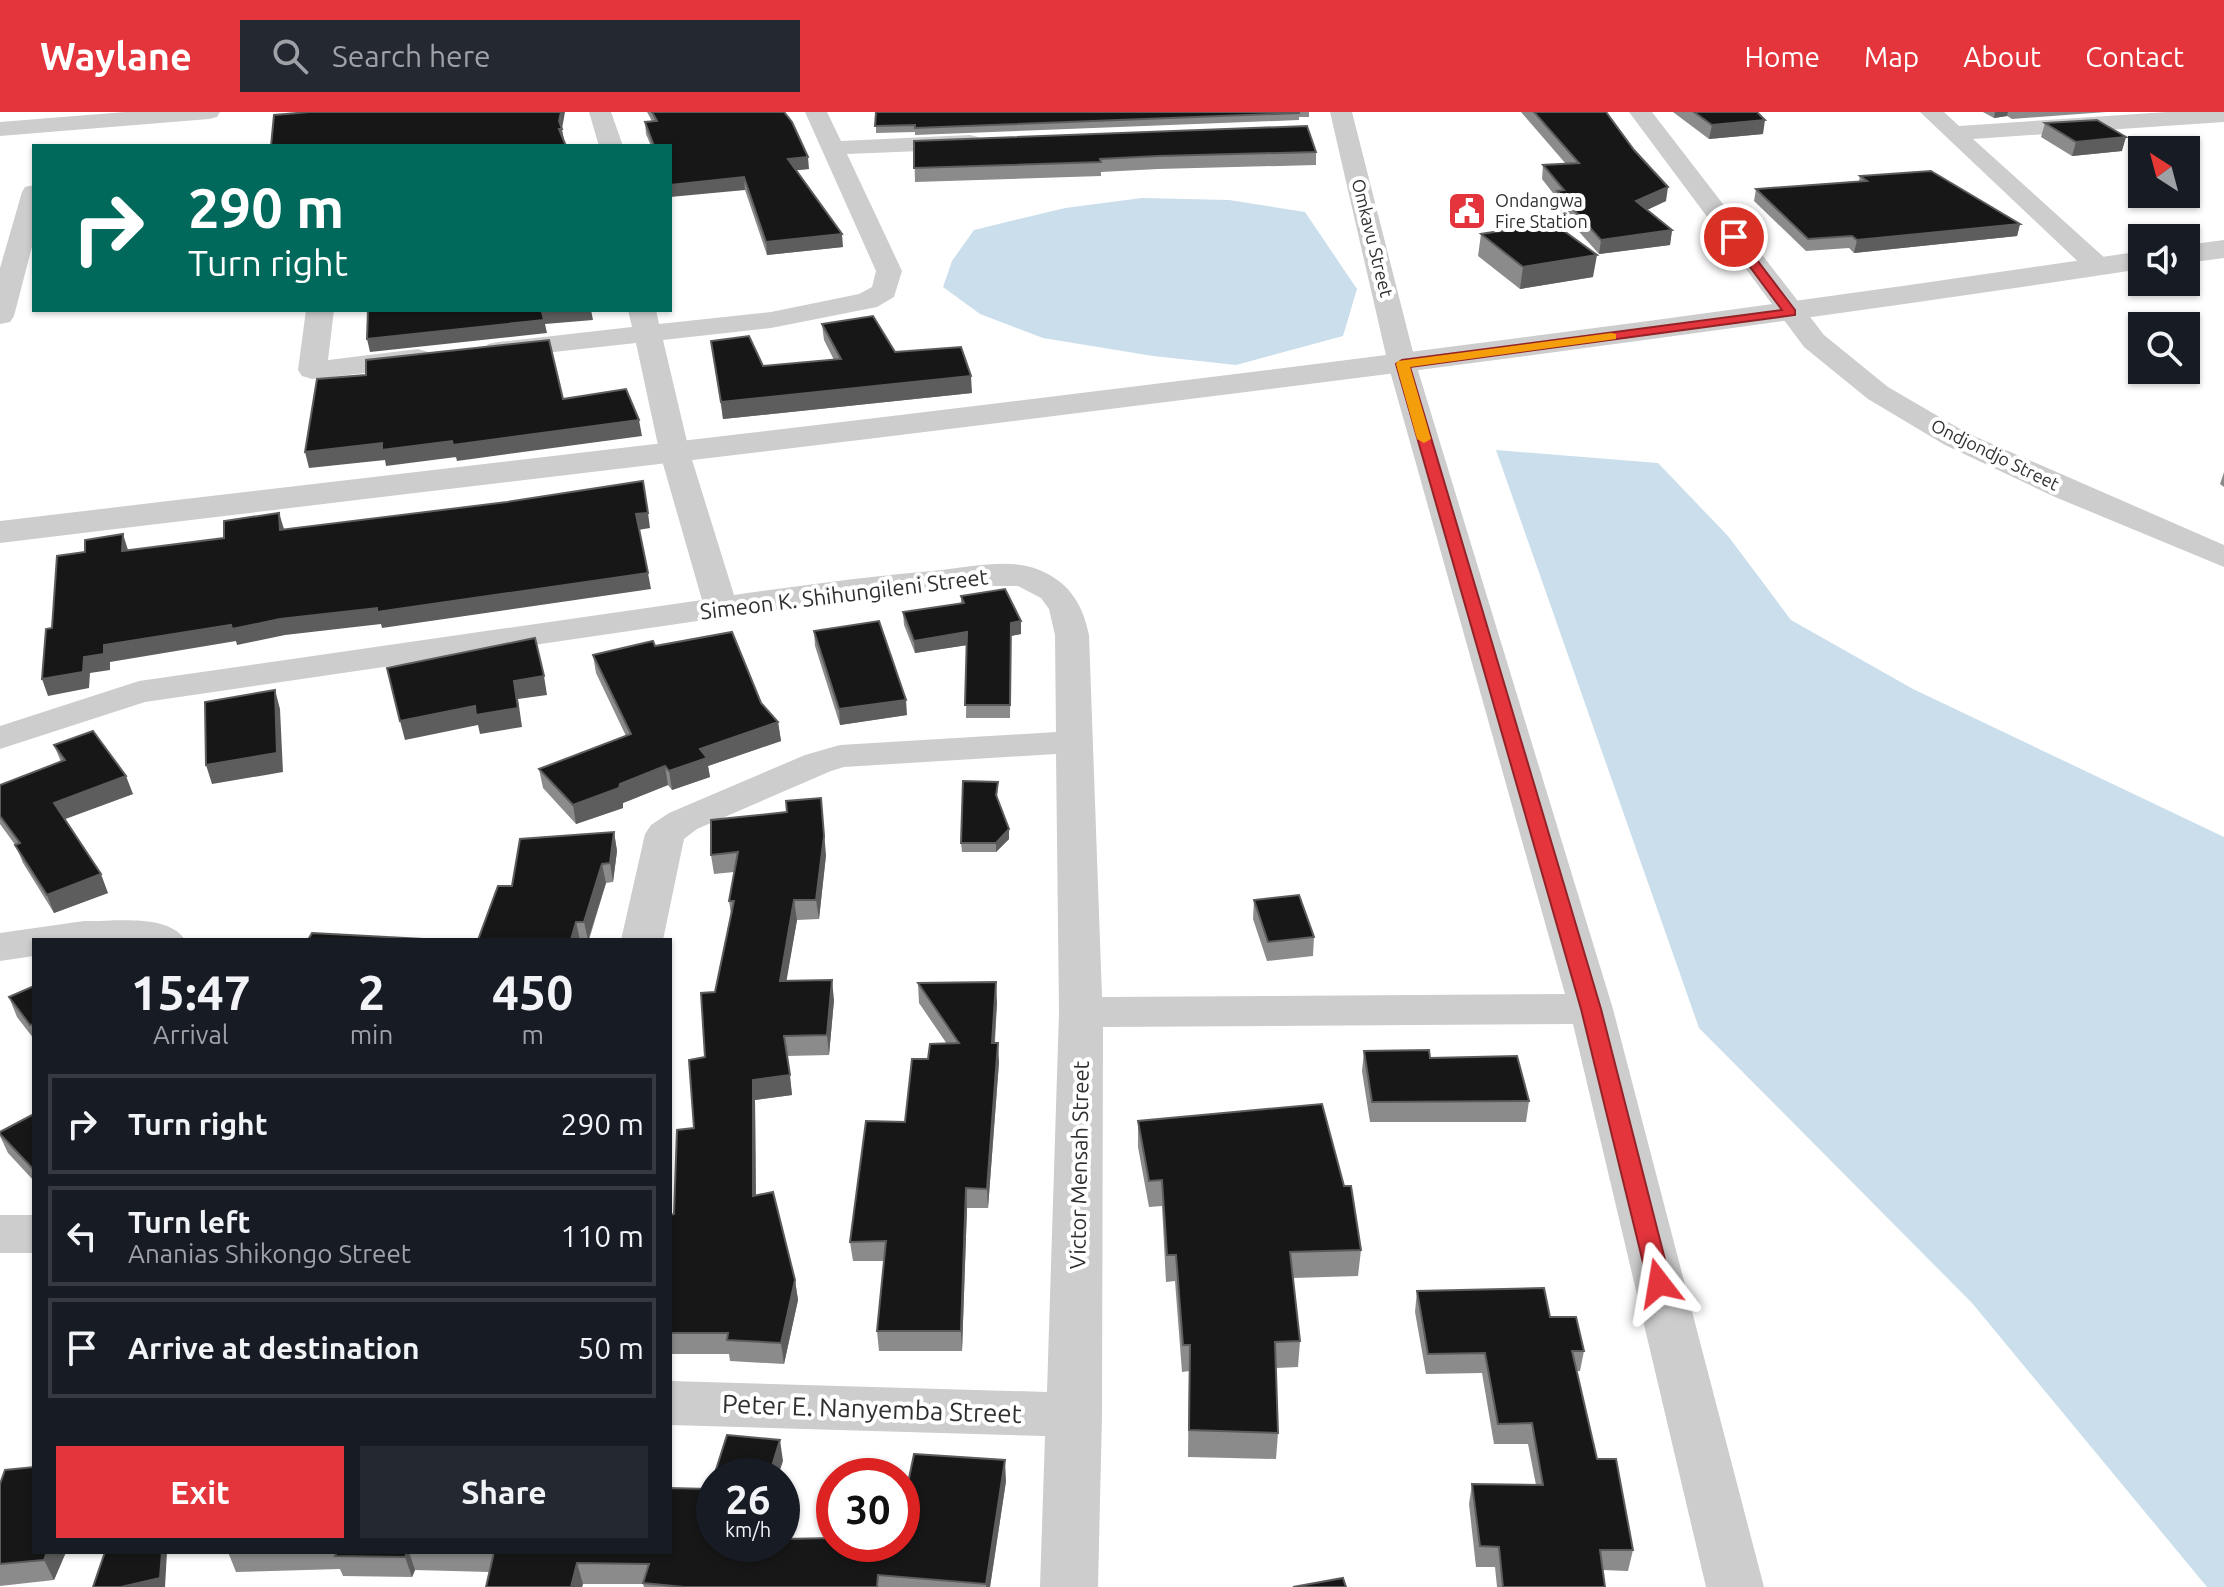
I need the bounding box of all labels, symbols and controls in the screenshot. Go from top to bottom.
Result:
search box [240,20,800,92]
icon: search [268,34,312,78]
text: Waylane [40,35,192,77]
text: Search here [332,39,491,73]
text: Home [1745,41,1820,72]
text: Map [1864,41,1919,72]
text: About [1963,41,2041,72]
text: Contact [2085,41,2184,72]
north arrow [2128,136,2200,208]
map controls [2128,136,2200,384]
icon: right [56,176,160,280]
text: 290 m [188,176,344,239]
street label: Omkavu Street [1349,177,1397,299]
public building icon: Ondangwa Fire Station [1446,190,1488,232]
place label: Ondangwa Fire Station [1495,190,1588,231]
pin [1700,203,1768,271]
icon: arrive [1712,215,1756,259]
button: sound [2128,224,2200,296]
text: Turn right [188,242,348,283]
button: search [2128,312,2200,384]
street label: Ondjondjo Street [1928,414,2063,494]
street label: Simeon K. Shihungileni Street [698,563,990,624]
text: 15:47 [131,965,251,1019]
text: 2 [358,965,385,1019]
text: 450 [492,965,573,1019]
text: Arrival [153,1020,229,1049]
text: min [350,1020,393,1049]
text: m [521,1020,544,1049]
street label: Victor Mensah Street [1064,1060,1093,1270]
icon: right [60,1102,104,1146]
text: Turn right [128,1107,268,1141]
text: 290 m [560,1107,644,1141]
text: Turn left [128,1205,250,1239]
icon: left [60,1214,104,1258]
text: 110 m [560,1219,644,1253]
text: Ananias Shikongo Street [128,1239,411,1268]
position arrow [1617,1241,1701,1325]
icon: arrive [60,1326,104,1370]
text: Arrive at destination [128,1331,420,1365]
text: 50 m [577,1331,644,1365]
street label: Peter E. Nanyemba Street [722,1389,1022,1428]
button: Exit [56,1446,344,1538]
button: Share [360,1446,648,1538]
speed limit sign: 30 [816,1458,920,1562]
text: 26 [725,1477,771,1522]
text: km/h [725,1518,771,1541]

